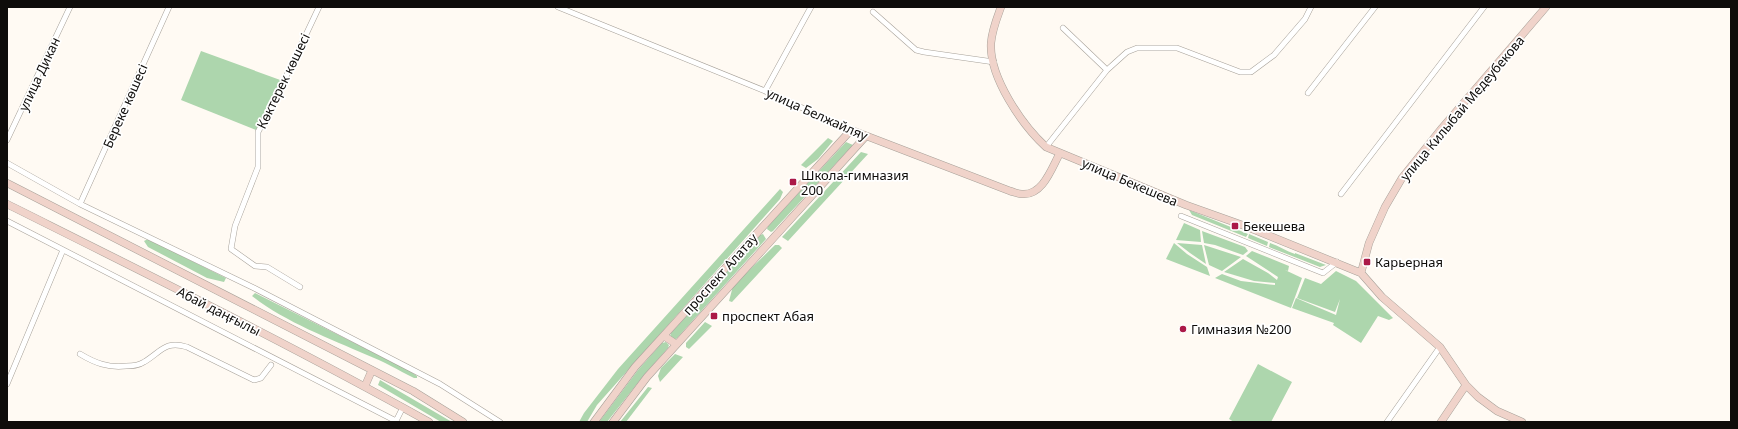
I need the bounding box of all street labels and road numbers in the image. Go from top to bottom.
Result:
street label: Көктерек көшесі [252,30,314,132]
street label: улица Килыбай Медеубекова [1396,32,1528,184]
street label: улица Дикан [14,34,64,114]
street label: Береке көшесі [98,61,152,151]
street label: улица Белжайляу [763,83,871,145]
street label: улица Бекешева [1079,154,1181,210]
street label: проспект Алатау [678,229,762,319]
street label: Абай даңғылы [174,282,264,340]

